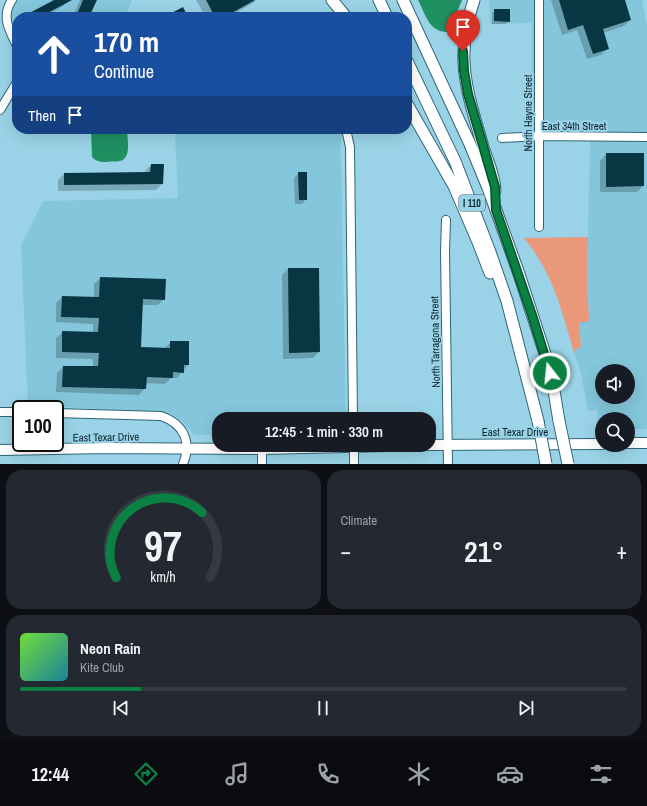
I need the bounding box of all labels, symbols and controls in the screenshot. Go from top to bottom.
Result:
pin [446,10,480,51]
icon: arrive [452,16,474,38]
text: 170 m [94,23,159,61]
icon: ahead [28,28,80,80]
text: Continue [94,59,154,84]
street label: North Hayne Street [521,74,535,152]
icon: arrive [64,104,86,126]
text: Then [28,105,56,126]
street label: East 34th Street [542,119,607,133]
road number: I 110 [459,195,485,211]
street label: North Tarragona Street [427,296,443,388]
position arrow [529,352,571,394]
map controls [595,364,635,452]
button: sound [595,364,635,404]
speed limit sign: 100 [12,400,64,452]
button: search [595,412,635,452]
text: 12:45 · 1 min · 330 m [265,421,383,442]
street label: East Texar Drive [482,425,548,439]
street label: East Texar Drive [73,429,139,445]
text: Climate [341,512,377,529]
text: 97 [144,517,182,573]
text: 21° [464,531,503,571]
text: − [341,536,351,566]
text: + [616,536,627,566]
text: km/h [151,566,176,585]
text: Neon Rain [80,638,141,659]
text: Kite Club [80,659,124,676]
icon: previous [110,697,132,719]
icon: pause [312,697,334,719]
icon: next [515,697,537,719]
icon: directions [132,760,160,788]
icon: music [223,760,251,788]
icon: phone [314,760,342,788]
icon: climate [405,760,433,788]
icon: car [496,760,524,788]
icon: filters [587,760,615,788]
text: 12:44 [32,762,69,787]

